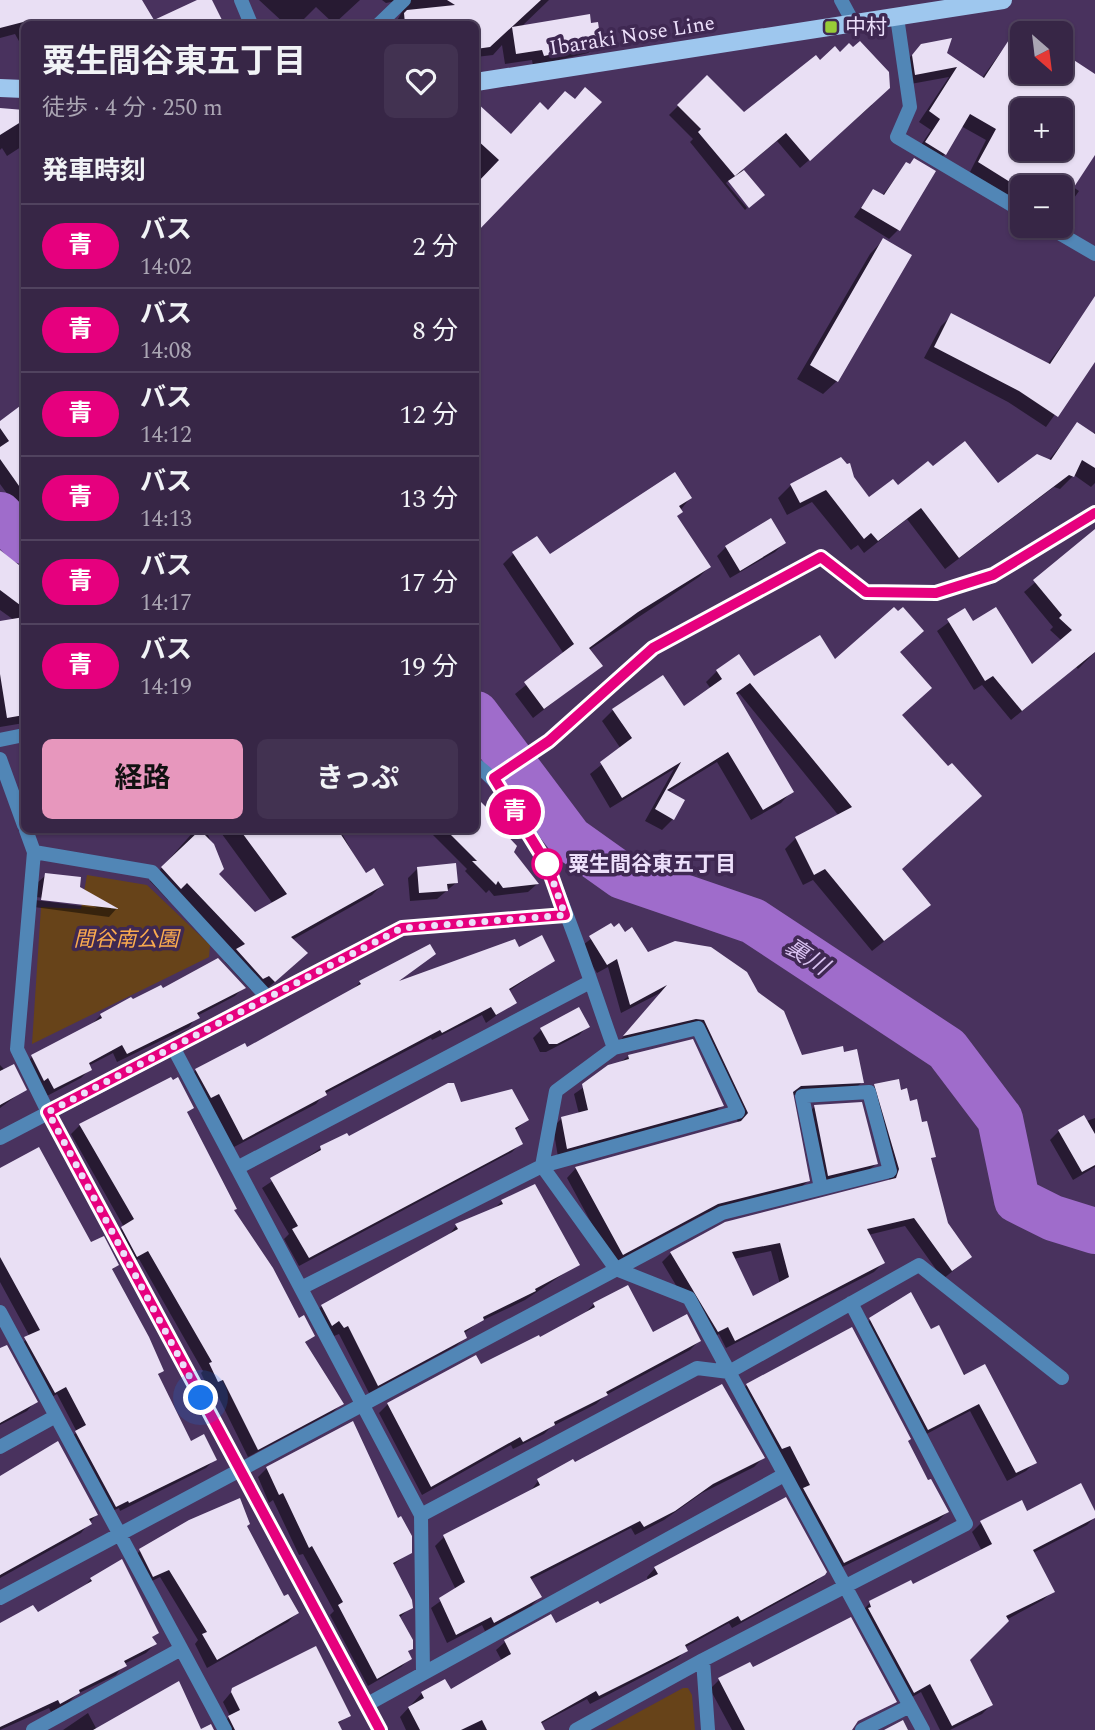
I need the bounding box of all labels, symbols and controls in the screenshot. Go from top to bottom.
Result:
street label: Ibaraki Nose Line [547,7,717,65]
place label: 中村 [845,12,887,44]
marker: 中村 [823,19,839,35]
north arrow [1010,21,1073,84]
map controls [1010,21,1073,238]
text: 粟生間谷東五丁目 [42,37,306,87]
button: heart [384,44,458,118]
text: 徒歩 · 4 分 · 250 m [42,91,223,126]
button: + [1010,98,1073,161]
text: 発車時刻 [42,151,146,191]
button: − [1010,175,1073,238]
text: バス [140,210,192,250]
text: 2 分 [412,227,458,267]
text: 青 [69,228,93,264]
text: 14:02 [140,250,192,285]
text: バス [140,294,192,334]
text: 8 分 [412,311,458,351]
text: 青 [69,312,93,348]
text: 14:08 [140,334,192,369]
text: バス [140,378,192,418]
text: 12 分 [399,395,458,435]
text: 青 [69,396,93,432]
text: 14:12 [140,418,192,453]
text: バス [140,462,192,502]
text: 13 分 [399,479,458,519]
text: 青 [69,480,93,516]
text: 14:13 [140,502,192,537]
text: バス [140,546,192,586]
text: 17 分 [399,563,458,603]
text: 青 [69,564,93,600]
text: 14:17 [140,586,192,621]
text: バス [140,630,192,670]
text: 19 分 [399,647,458,687]
text: 青 [69,648,93,684]
text: 14:19 [140,670,192,705]
button: 経路 [42,739,243,819]
button: きっぷ [257,739,458,819]
line badge: 青 [492,789,538,835]
text: 青 [503,794,527,830]
marker: 粟生間谷東五丁目 [532,849,562,879]
place label: 粟生間谷東五丁目 [568,849,736,881]
park label: 間谷南公園 [74,924,181,956]
water label: 裏川 [777,930,838,986]
your location [183,1380,218,1415]

